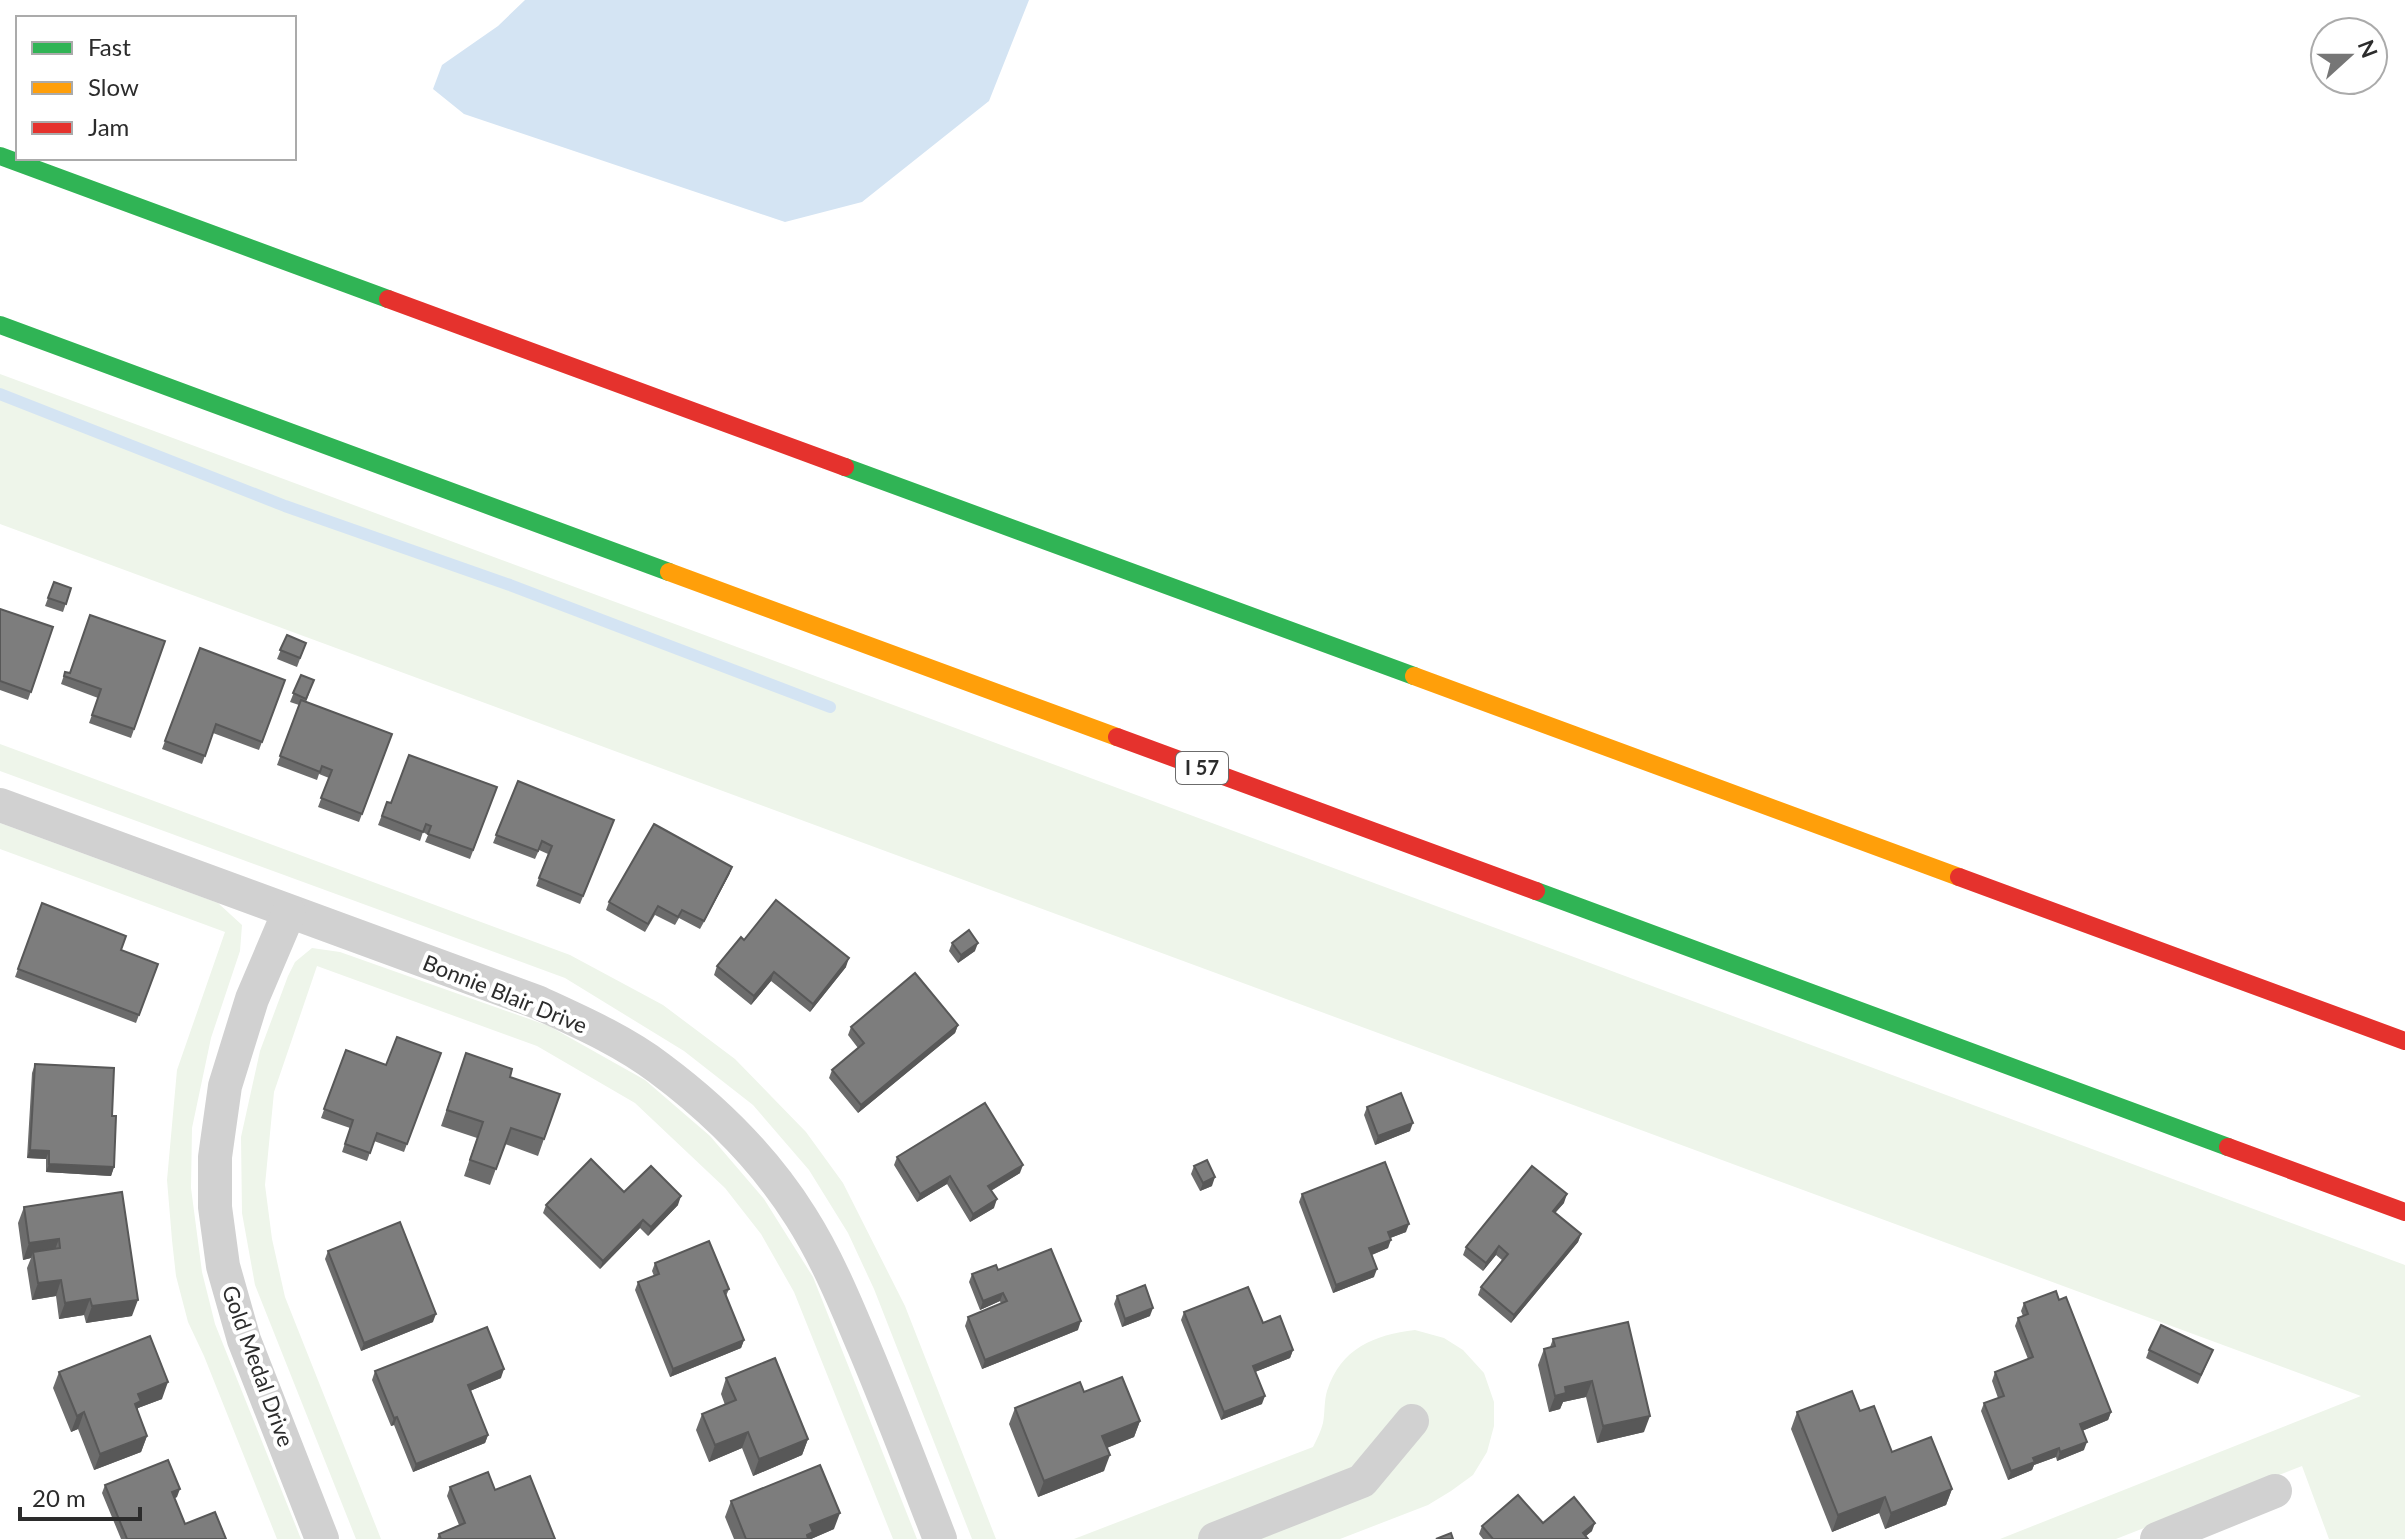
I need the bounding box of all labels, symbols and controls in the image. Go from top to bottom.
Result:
legend [16,16,296,160]
north arrow [2309,16,2389,96]
text: Fast [88,32,131,61]
text: N [2352,36,2384,61]
text: Slow [88,72,139,101]
text: Jam [88,112,129,141]
road number: I 57 [1176,752,1228,784]
street label: Bonnie Blair Drive [419,948,591,1039]
street label: Gold Medal Drive [217,1281,300,1450]
scale bar [20,1471,140,1521]
text: 20 m [32,1483,86,1512]

